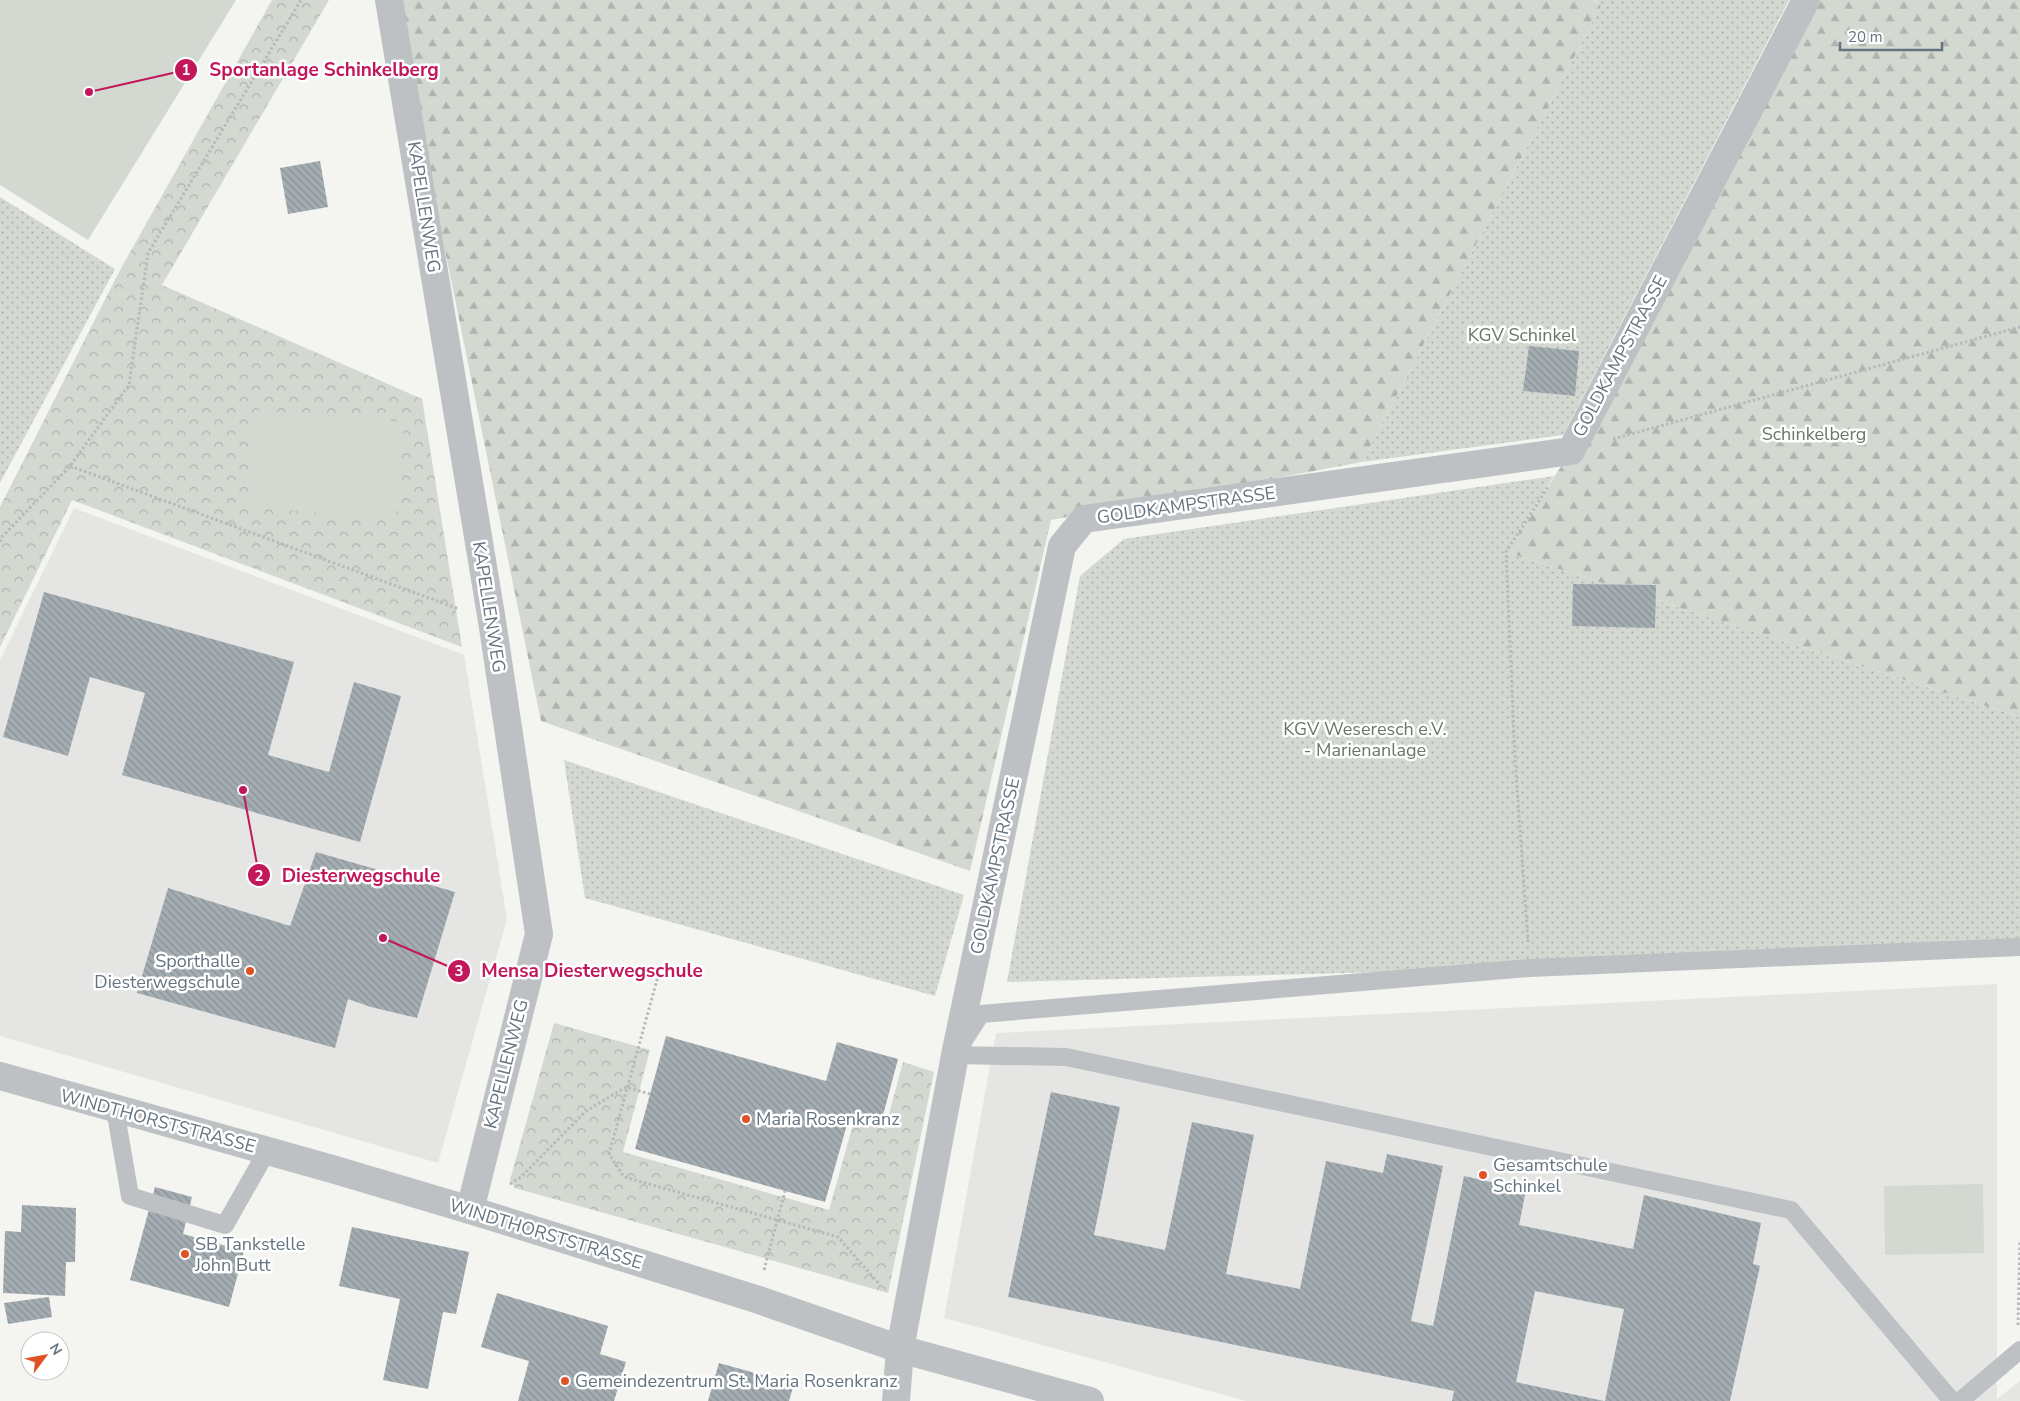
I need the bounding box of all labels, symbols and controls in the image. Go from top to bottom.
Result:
scale bar [1840,20,1942,52]
text: 20 m [1848,27,1883,47]
callout: Sportanlage Schinkelberg [174,53,448,87]
text: Sportanlage Schinkelberg [209,57,439,83]
text: 1 [181,60,191,80]
street label: KAPELLENWEG [402,140,446,274]
street label: GOLDKAMPSTRASSE [1567,271,1673,441]
park label: KGV Schinkel [1468,323,1577,347]
park label: Schinkelberg [1762,422,1866,446]
street label: GOLDKAMPSTRASSE [1095,481,1277,529]
street label: KAPELLENWEG [467,540,511,674]
park label: KGV Weseresch e.V. - Marienanlage [1283,717,1447,762]
street label: GOLDKAMPSTRASSE [965,776,1025,956]
callout: Diesterwegschule [247,858,451,892]
text: Diesterwegschule [282,863,440,889]
text: 2 [254,866,264,886]
place label: Sporthalle Diesterwegschule [94,949,240,994]
callout: Mensa Diesterwegschule [446,954,713,988]
text: Mensa Diesterwegschule [481,958,703,984]
text: 3 [454,961,464,981]
marker: Sporthalle Diesterwegschule [244,965,256,977]
street label: KAPELLENWEG [478,997,534,1131]
street label: WINDTHORSTSTRASSE [58,1083,258,1159]
place label: Maria Rosenkranz [756,1107,899,1131]
marker: Maria Rosenkranz [740,1113,752,1125]
place label: Gesamtschule Schinkel [1493,1153,1608,1198]
marker: Gesamtschule Schinkel [1477,1169,1489,1181]
street label: WINDTHORSTSTRASSE [446,1193,646,1275]
place label: SB Tankstelle John Butt [194,1232,305,1277]
marker: SB Tankstelle John Butt [179,1248,191,1260]
north arrow [20,1331,70,1381]
text: N [45,1340,66,1359]
place label: Gemeindezentrum St. Maria Rosenkranz [575,1369,898,1393]
marker: Gemeindezentrum St. Maria Rosenkranz [559,1375,571,1387]

